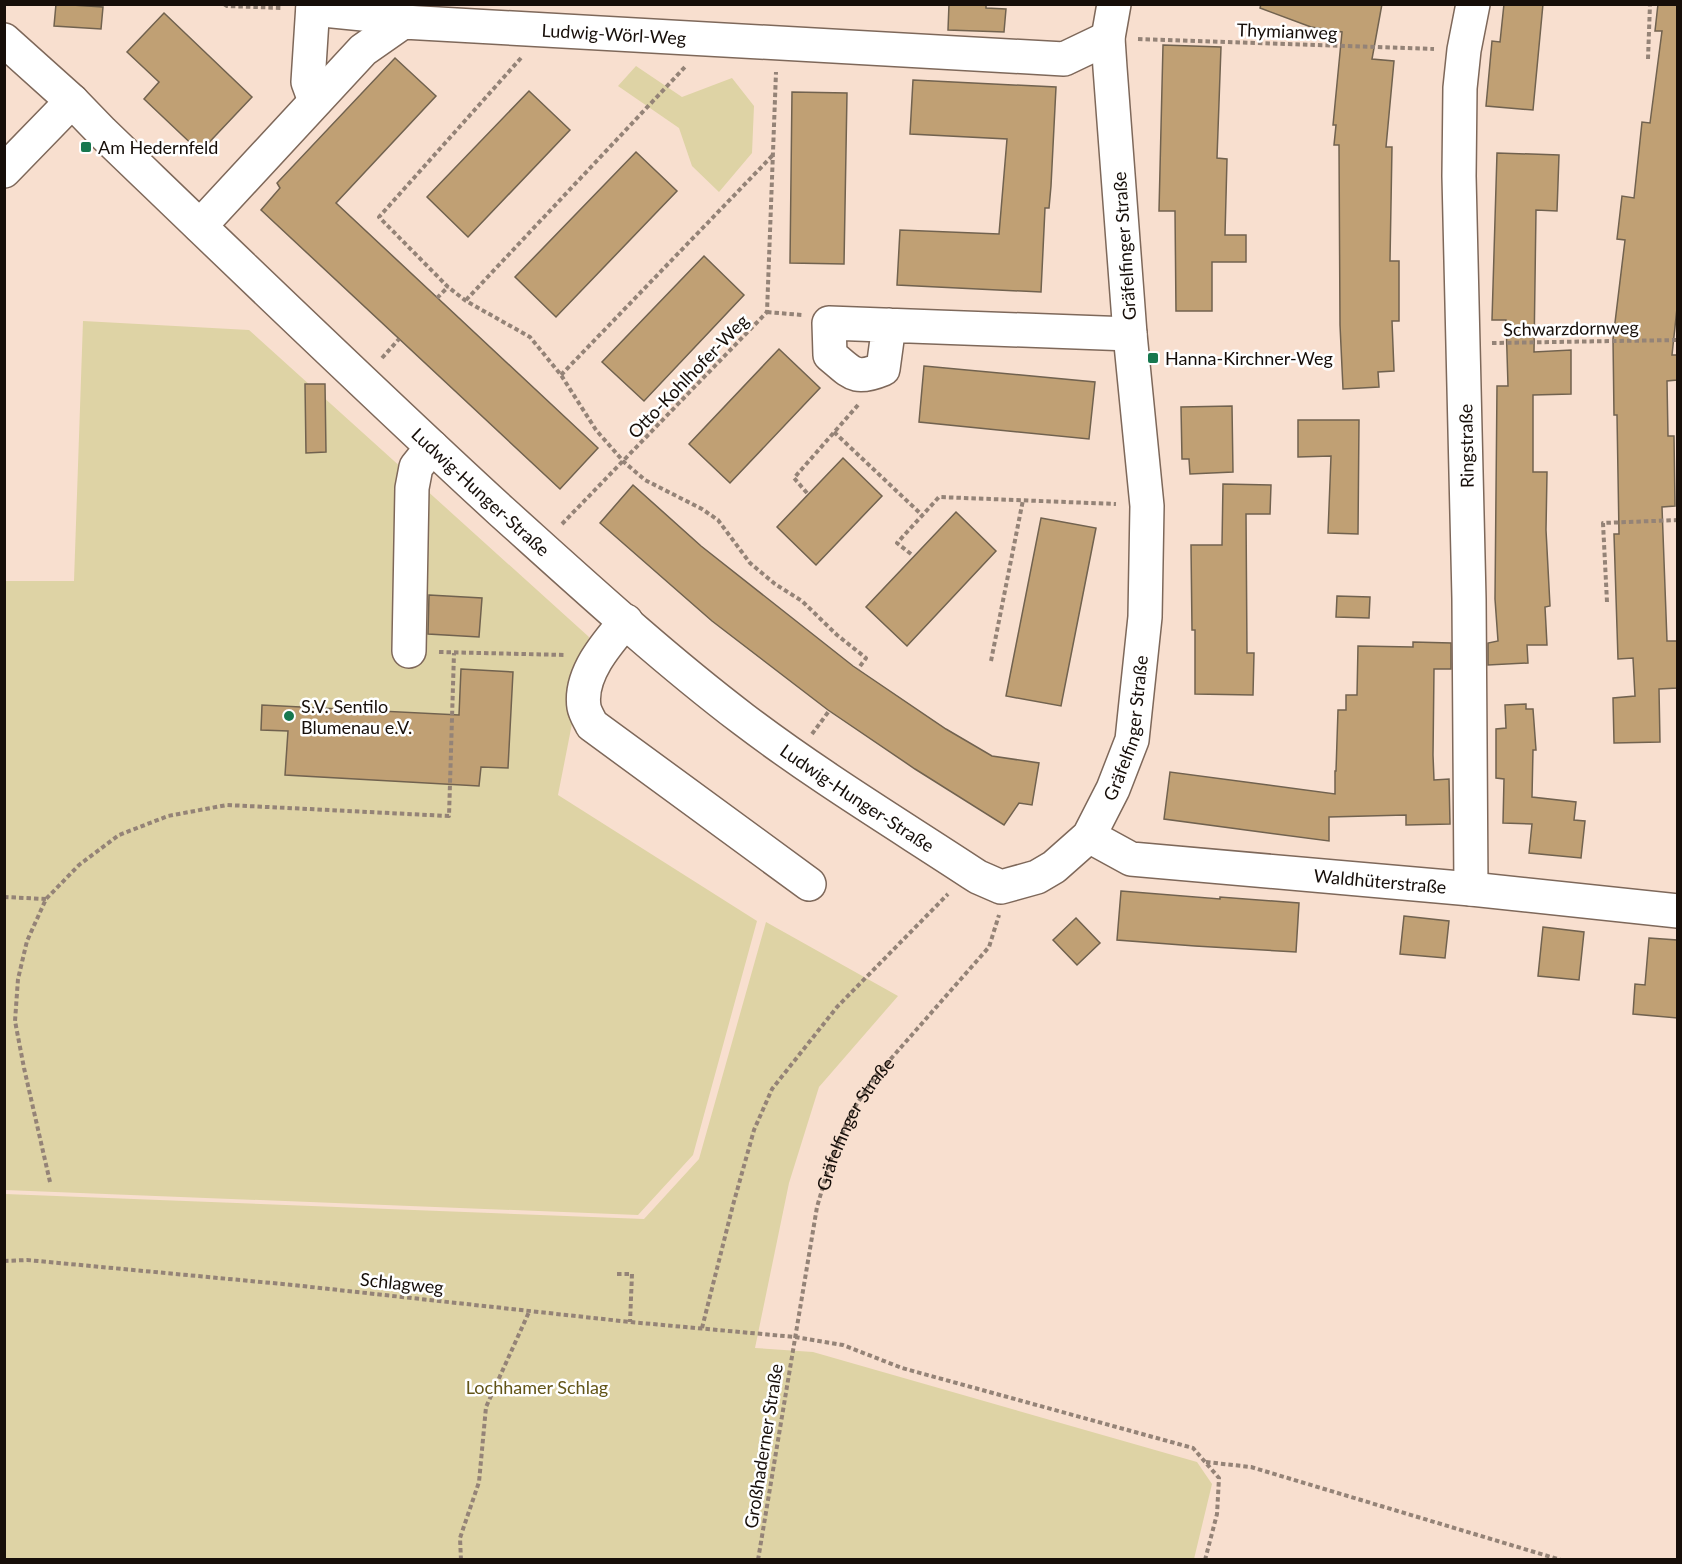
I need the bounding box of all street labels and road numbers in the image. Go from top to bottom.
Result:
street label: Thymianweg [1236,18,1338,44]
street label: Ludwig-Wörl-Weg [541,19,687,49]
street label: Gräfelfinger Straße [1108,171,1140,321]
street label: Otto-Kohlhofer-Weg [623,309,753,443]
street label: Schwarzdornweg [1503,316,1639,340]
street label: Ringstraße [1454,404,1478,488]
street label: Ludwig-Hunger-Straße [407,423,554,561]
street label: Gräfelfinger Straße [1098,654,1152,804]
street label: Ludwig-Hunger-Straße [776,739,938,857]
street label: Waldhüterstraße [1313,864,1447,898]
street label: Gräfelfinger Straße [811,1052,899,1193]
street label: Schlagweg [359,1268,445,1298]
street label: Großhaderner Straße [739,1362,787,1530]

